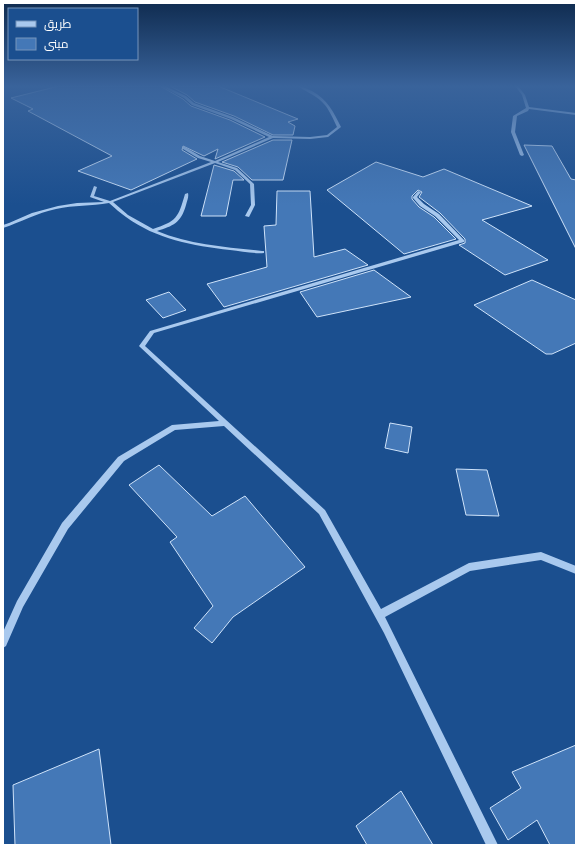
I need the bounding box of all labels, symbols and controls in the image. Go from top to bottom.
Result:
legend [8,8,138,60]
text: طريق [44,16,72,31]
text: مبنى [44,36,69,51]

